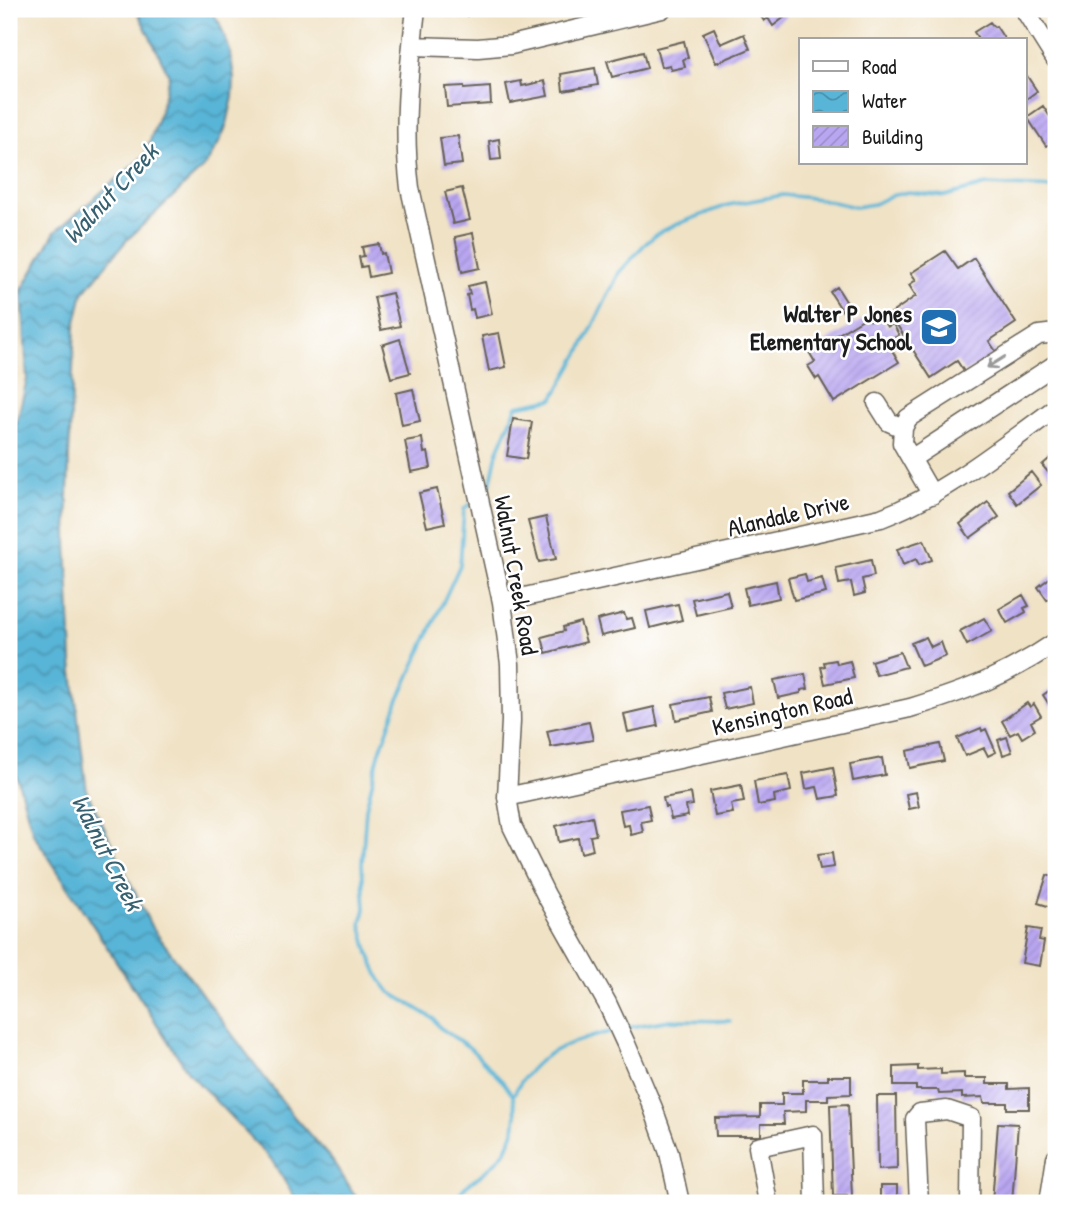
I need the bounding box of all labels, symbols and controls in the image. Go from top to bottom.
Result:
legend [799,38,1026,164]
text: Road [862,52,896,81]
text: Water [862,86,907,115]
text: Building [862,122,923,151]
water label: Walnut Creek [54,133,167,251]
place label: Walter P Jones Elementary School [750,297,913,358]
school or university icon: Walter P Jones Elementary School [918,306,960,348]
one-way arrow [987,355,1006,369]
street label: Alandale Drive [724,484,852,544]
street label: Walnut Creek Road [487,493,547,657]
street label: Kensington Road [709,679,855,743]
water label: Walnut Creek [64,788,153,918]

